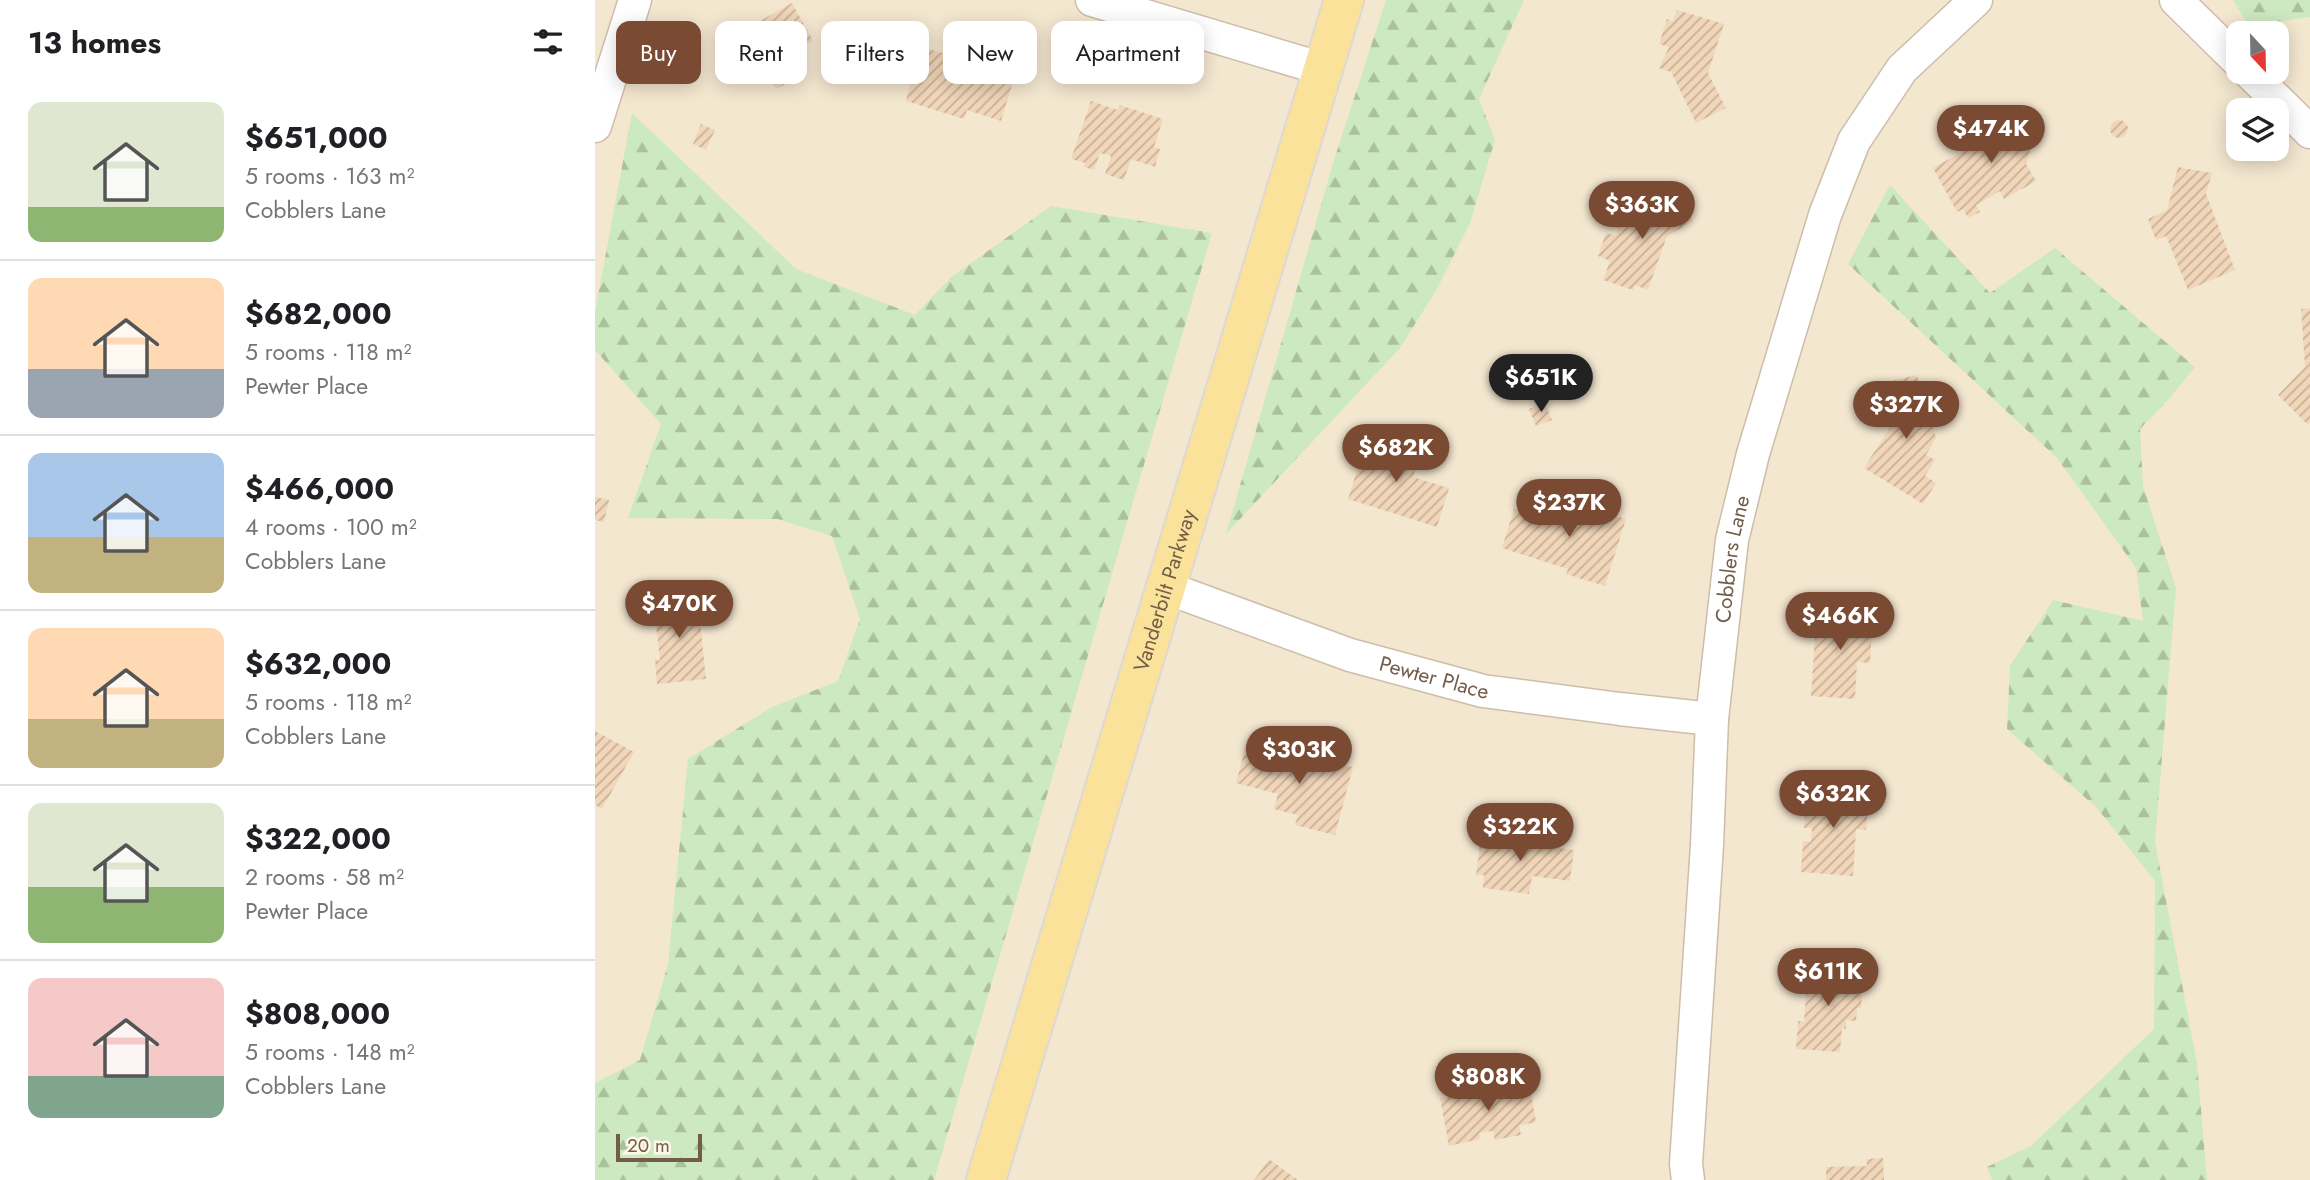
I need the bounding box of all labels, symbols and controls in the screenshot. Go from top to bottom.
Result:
text: 13 homes [28,21,161,64]
chip: Buy [616,21,701,84]
chip: Rent [715,21,807,84]
chip: Filters [821,21,929,84]
chip: New [943,21,1037,84]
chip: Apartment [1051,21,1204,84]
north arrow [2226,21,2289,84]
map controls [2226,21,2289,161]
icon: filters [529,23,567,61]
button: layers [2226,98,2289,161]
pin: $474K [1942,106,2040,165]
text: $474K [1953,111,2029,145]
text: $651,000 [245,116,388,159]
icon: home [84,130,168,214]
text: 5 rooms · 163 m² [245,159,414,193]
pin: $363K [1593,182,1691,241]
text: $363K [1605,187,1679,221]
text: Cobblers Lane [245,193,386,227]
text: $682,000 [245,292,392,335]
icon: home [84,306,168,390]
text: 5 rooms · 118 m² [245,335,412,369]
pin: $651K [1492,354,1590,414]
text: $651K [1505,360,1577,394]
text: Pewter Place [245,369,368,403]
pin: $327K [1857,382,1955,441]
text: $327K [1869,387,1943,421]
pin: $682K [1347,424,1445,484]
text: $682K [1358,430,1434,464]
text: $466,000 [245,467,394,510]
pin: $237K [1520,480,1618,539]
icon: home [84,481,168,565]
text: $237K [1532,485,1606,519]
street label: Cobblers Lane [1708,492,1757,625]
street label: Vanderbilt Parkway [1126,505,1204,675]
text: 4 rooms · 100 m² [245,510,417,544]
text: Cobblers Lane [245,544,386,578]
pin: $470K [630,580,728,640]
text: $470K [641,586,717,620]
pin: $466K [1791,592,1889,652]
text: $466K [1801,598,1879,632]
text: $632,000 [245,642,391,685]
street label: Pewter Place [1376,649,1491,707]
icon: home [84,656,168,740]
text: 5 rooms · 118 m² [245,685,412,719]
text: Cobblers Lane [245,719,386,753]
pin: $303K [1250,726,1348,786]
text: $303K [1262,732,1336,766]
pin: $632K [1784,770,1882,830]
text: $632K [1795,776,1871,810]
pin: $322K [1471,804,1569,863]
text: $322K [1483,809,1557,843]
text: $322,000 [245,817,391,860]
icon: home [84,831,168,915]
text: 2 rooms · 58 m² [245,860,404,894]
text: Pewter Place [245,894,368,928]
pin: $611K [1779,948,1877,1008]
text: $611K [1793,954,1863,988]
text: $808,000 [245,992,390,1035]
icon: home [84,1006,168,1090]
text: 5 rooms · 148 m² [245,1035,415,1069]
pin: $808K [1439,1054,1537,1113]
text: $808K [1451,1059,1525,1093]
text: Cobblers Lane [245,1069,386,1103]
scale bar [616,1131,702,1163]
text: 20 m [627,1132,670,1159]

